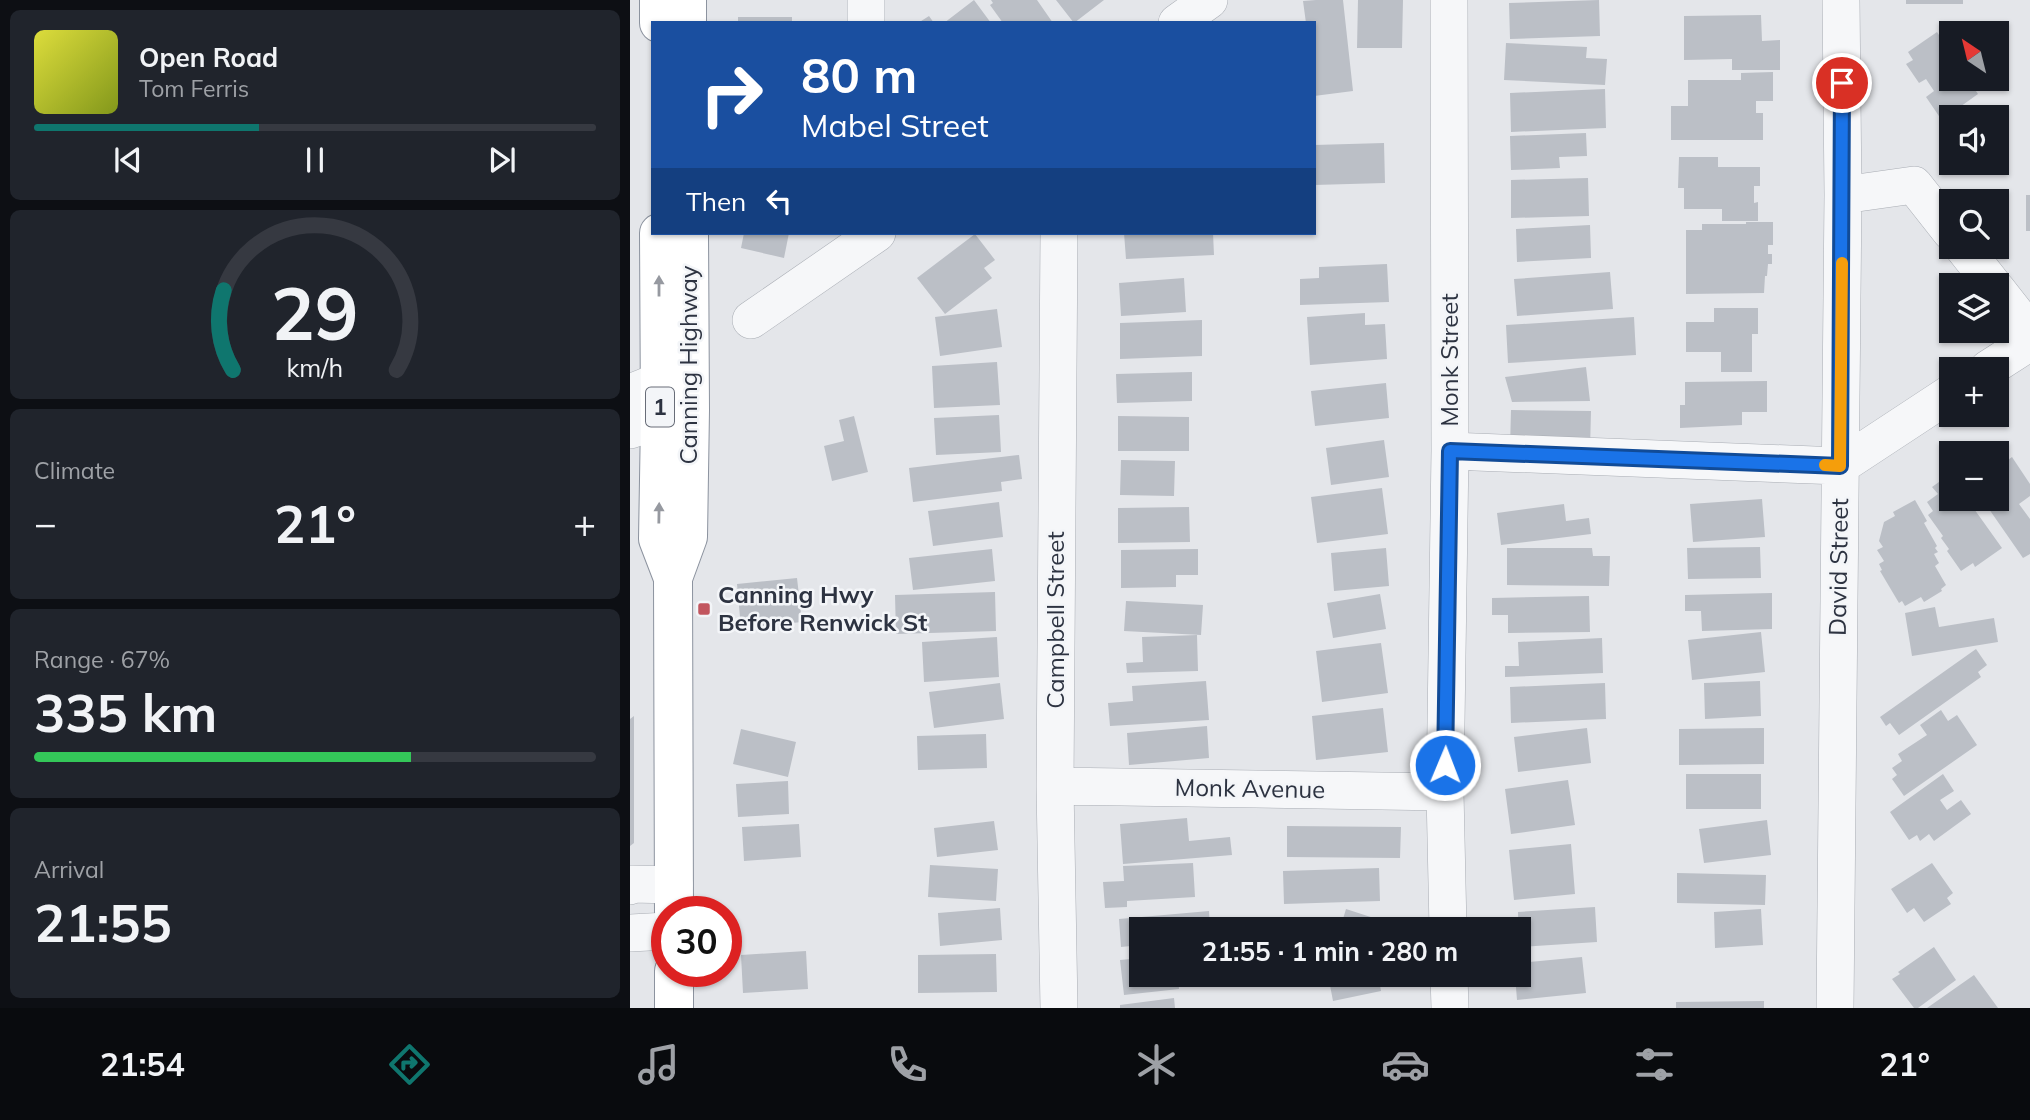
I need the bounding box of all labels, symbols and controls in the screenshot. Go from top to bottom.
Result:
north arrow [1939,21,2009,91]
map controls [1939,21,2009,511]
text: Open Road [139,41,278,74]
text: 80 m [801,44,917,105]
icon: right [686,49,777,140]
pin [1812,53,1872,113]
icon: arrive [1823,64,1861,102]
text: Tom Ferris [139,74,249,103]
text: Mabel Street [801,105,989,145]
button: sound [1939,105,2009,175]
icon: previous [109,141,147,179]
icon: pause [296,141,334,179]
icon: next [483,141,521,179]
icon: left [760,182,798,220]
text: Then [686,185,746,218]
button: search [1939,189,2009,259]
street label: Canning Highway [673,265,703,465]
text: 29 [271,268,359,359]
button: layers [1939,273,2009,343]
one-way arrow [653,274,665,296]
street label: Monk Street [1434,293,1464,427]
text: km/h [287,352,343,383]
button: + [1939,357,2009,427]
road number: 1 [646,388,674,426]
button: − [1939,441,2009,511]
text: Climate [34,456,115,485]
text: 21° [274,491,356,556]
street label: David Street [1822,498,1854,636]
text: − [34,499,57,547]
text: + [573,499,596,547]
one-way arrow [653,502,665,524]
street label: Campbell Street [1040,531,1070,709]
place label: Canning Hwy Before Renwick St [718,579,927,637]
marker: Canning Hwy Before Renwick St [696,601,712,617]
text: Range · 67% [34,645,170,674]
text: 335 km [34,680,217,745]
position arrow [1408,728,1482,802]
street label: Monk Avenue [1174,772,1326,804]
text: Arrival [34,855,104,884]
text: 21:55 [34,890,172,955]
speed limit sign: 30 [651,896,742,987]
text: 21:55 · 1 min · 280 m [1202,935,1458,968]
icon: directions [385,1040,434,1089]
icon: music [634,1040,683,1089]
icon: phone [883,1040,932,1089]
icon: climate [1132,1040,1181,1089]
icon: car [1381,1040,1430,1089]
icon: filters [1630,1040,1679,1089]
text: 21:54 [100,1044,185,1084]
text: 21° [1879,1044,1930,1084]

